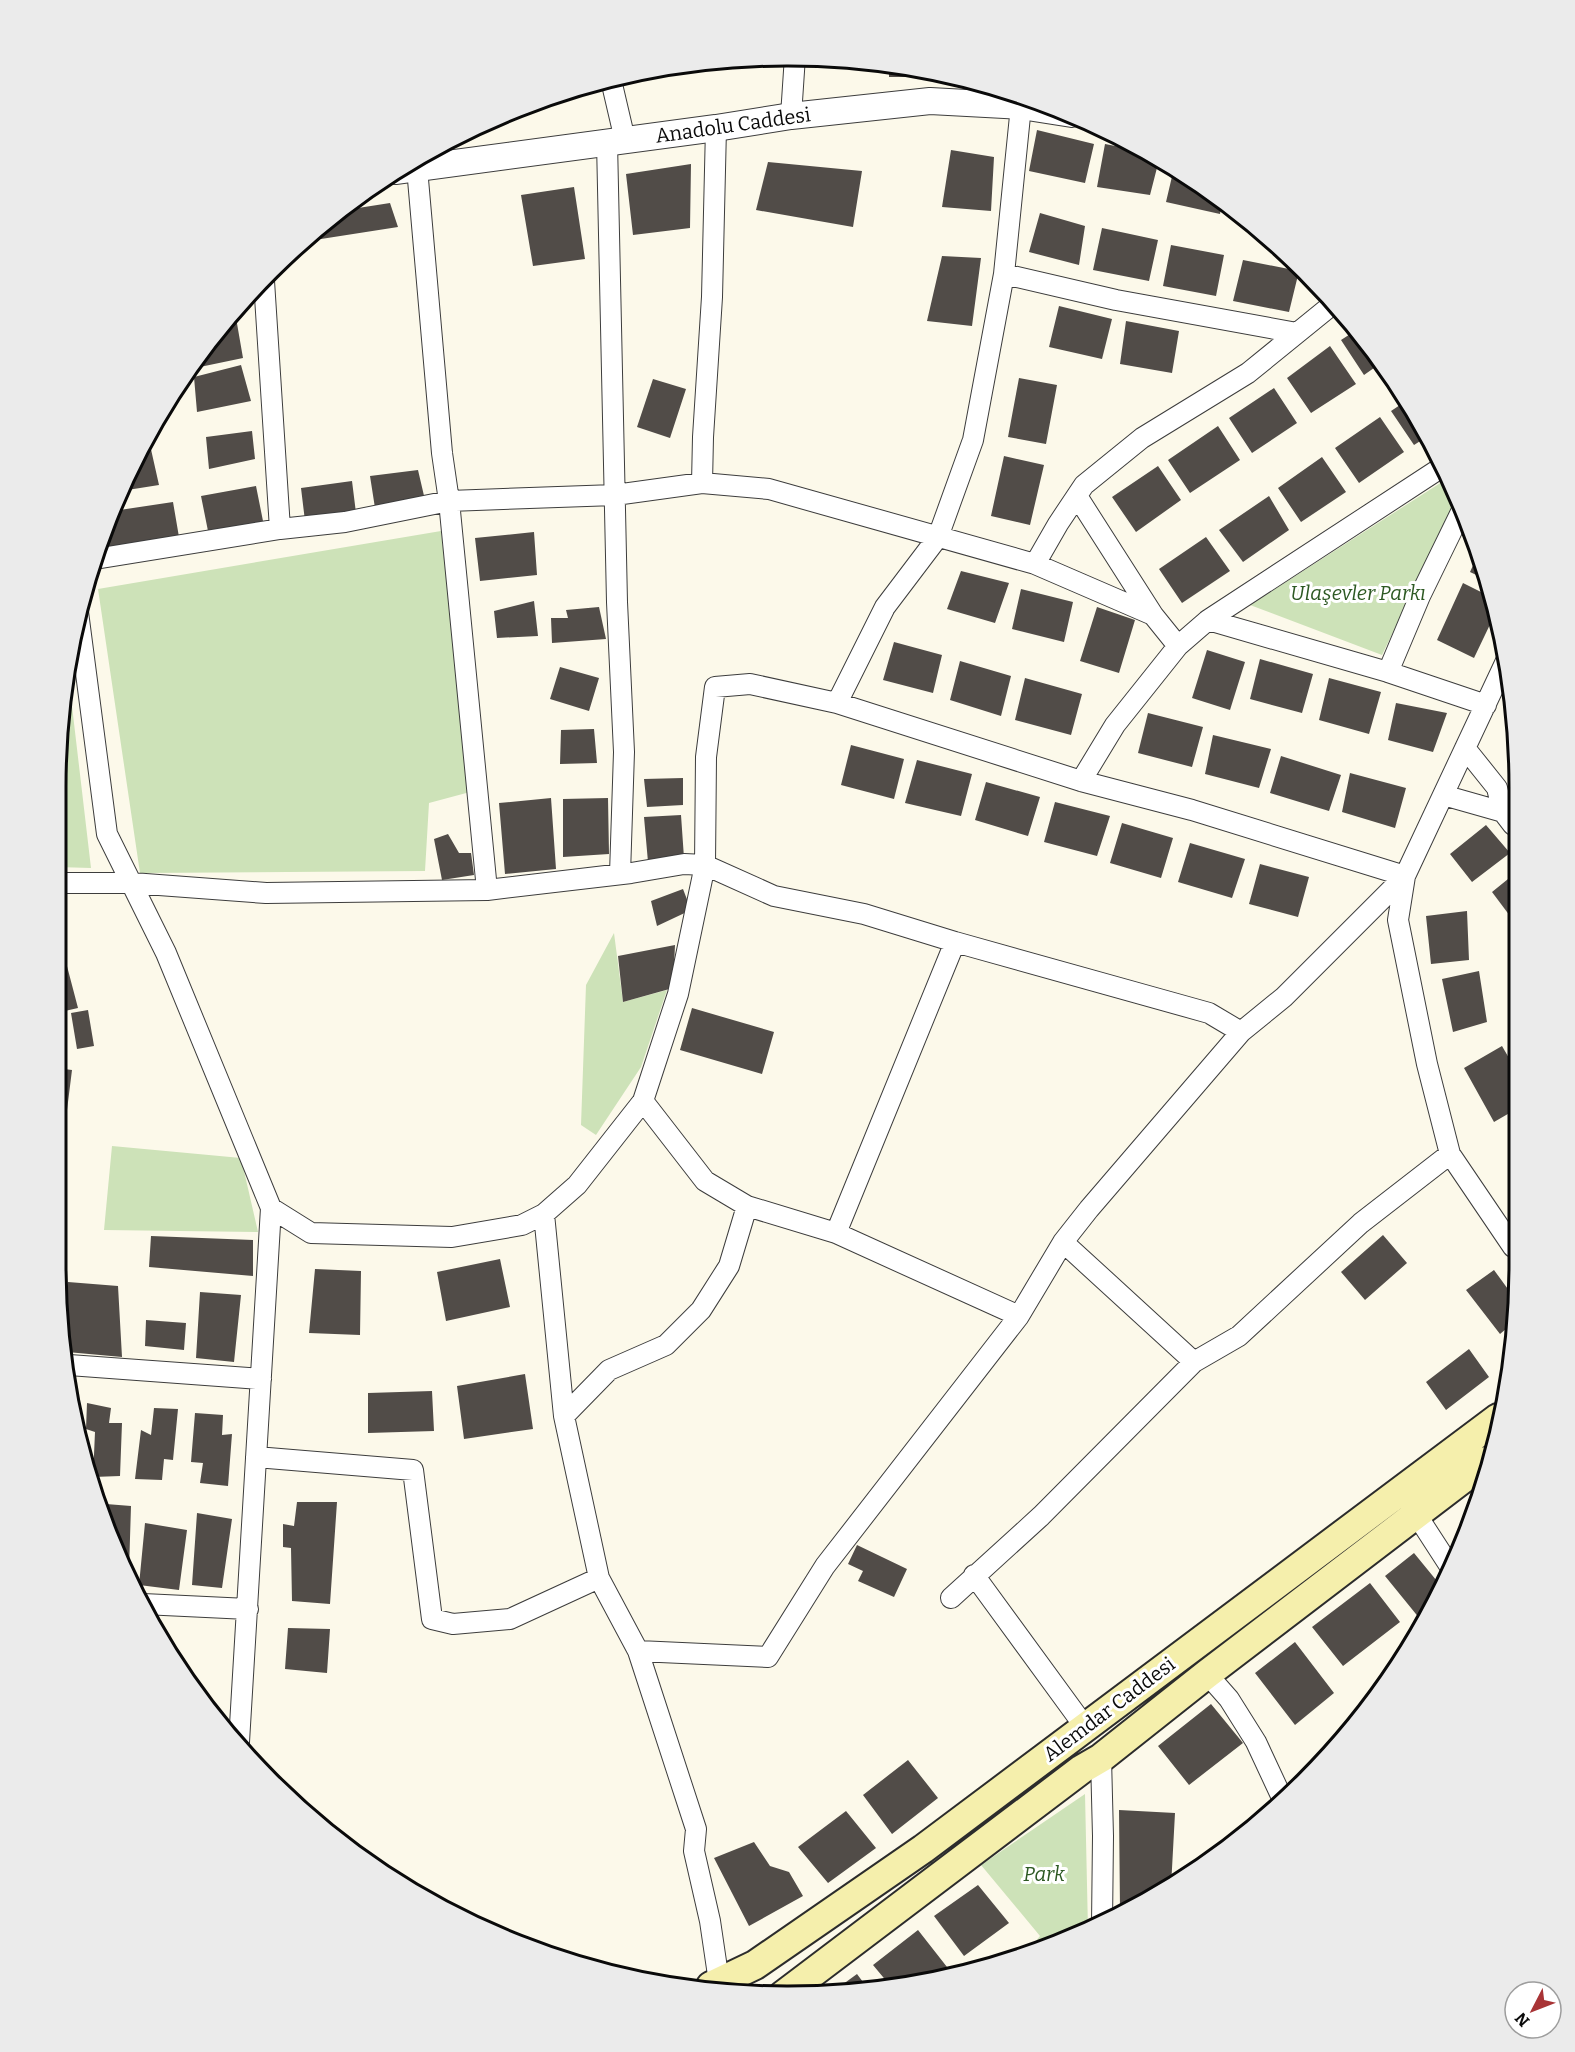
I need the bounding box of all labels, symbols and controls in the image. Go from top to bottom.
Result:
street label: Anadolu Caddesi [654,102,812,148]
park label: Ulaşevler Parkı [1290,581,1426,605]
street label: Alemdar Caddesi [1038,1652,1180,1766]
park label: Park [1023,1862,1065,1886]
north arrow [1503,1980,1563,2040]
text: N [1511,2009,1533,2031]

